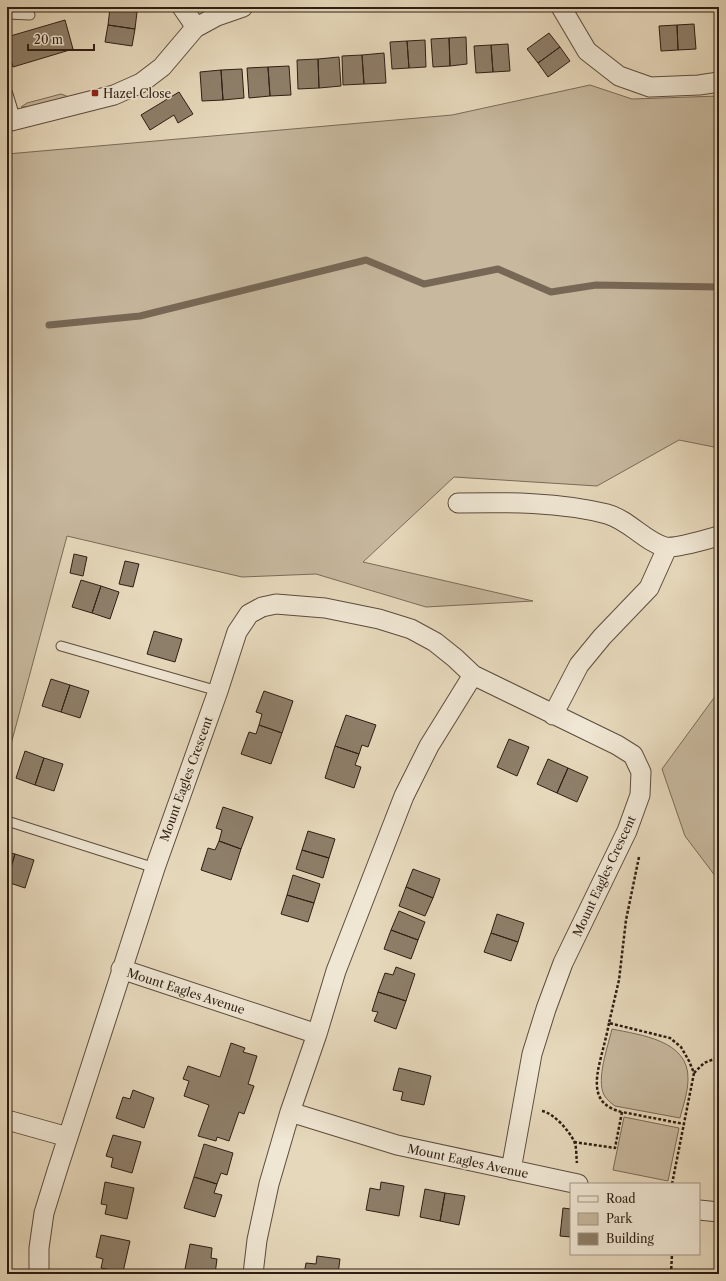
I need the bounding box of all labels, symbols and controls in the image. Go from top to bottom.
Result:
scale bar [28,26,94,52]
text: 20 m [34,32,63,47]
place label: Hazel Close [103,86,172,101]
marker: Hazel Close [90,88,100,98]
street label: Mount Eagles Crescent [156,714,216,844]
street label: Mount Eagles Crescent [569,812,639,939]
street label: Mount Eagles Avenue [125,965,247,1017]
street label: Mount Eagles Avenue [406,1141,530,1181]
legend [570,1183,700,1255]
text: Road [606,1191,636,1206]
text: Park [606,1211,633,1226]
text: Building [606,1231,654,1246]

